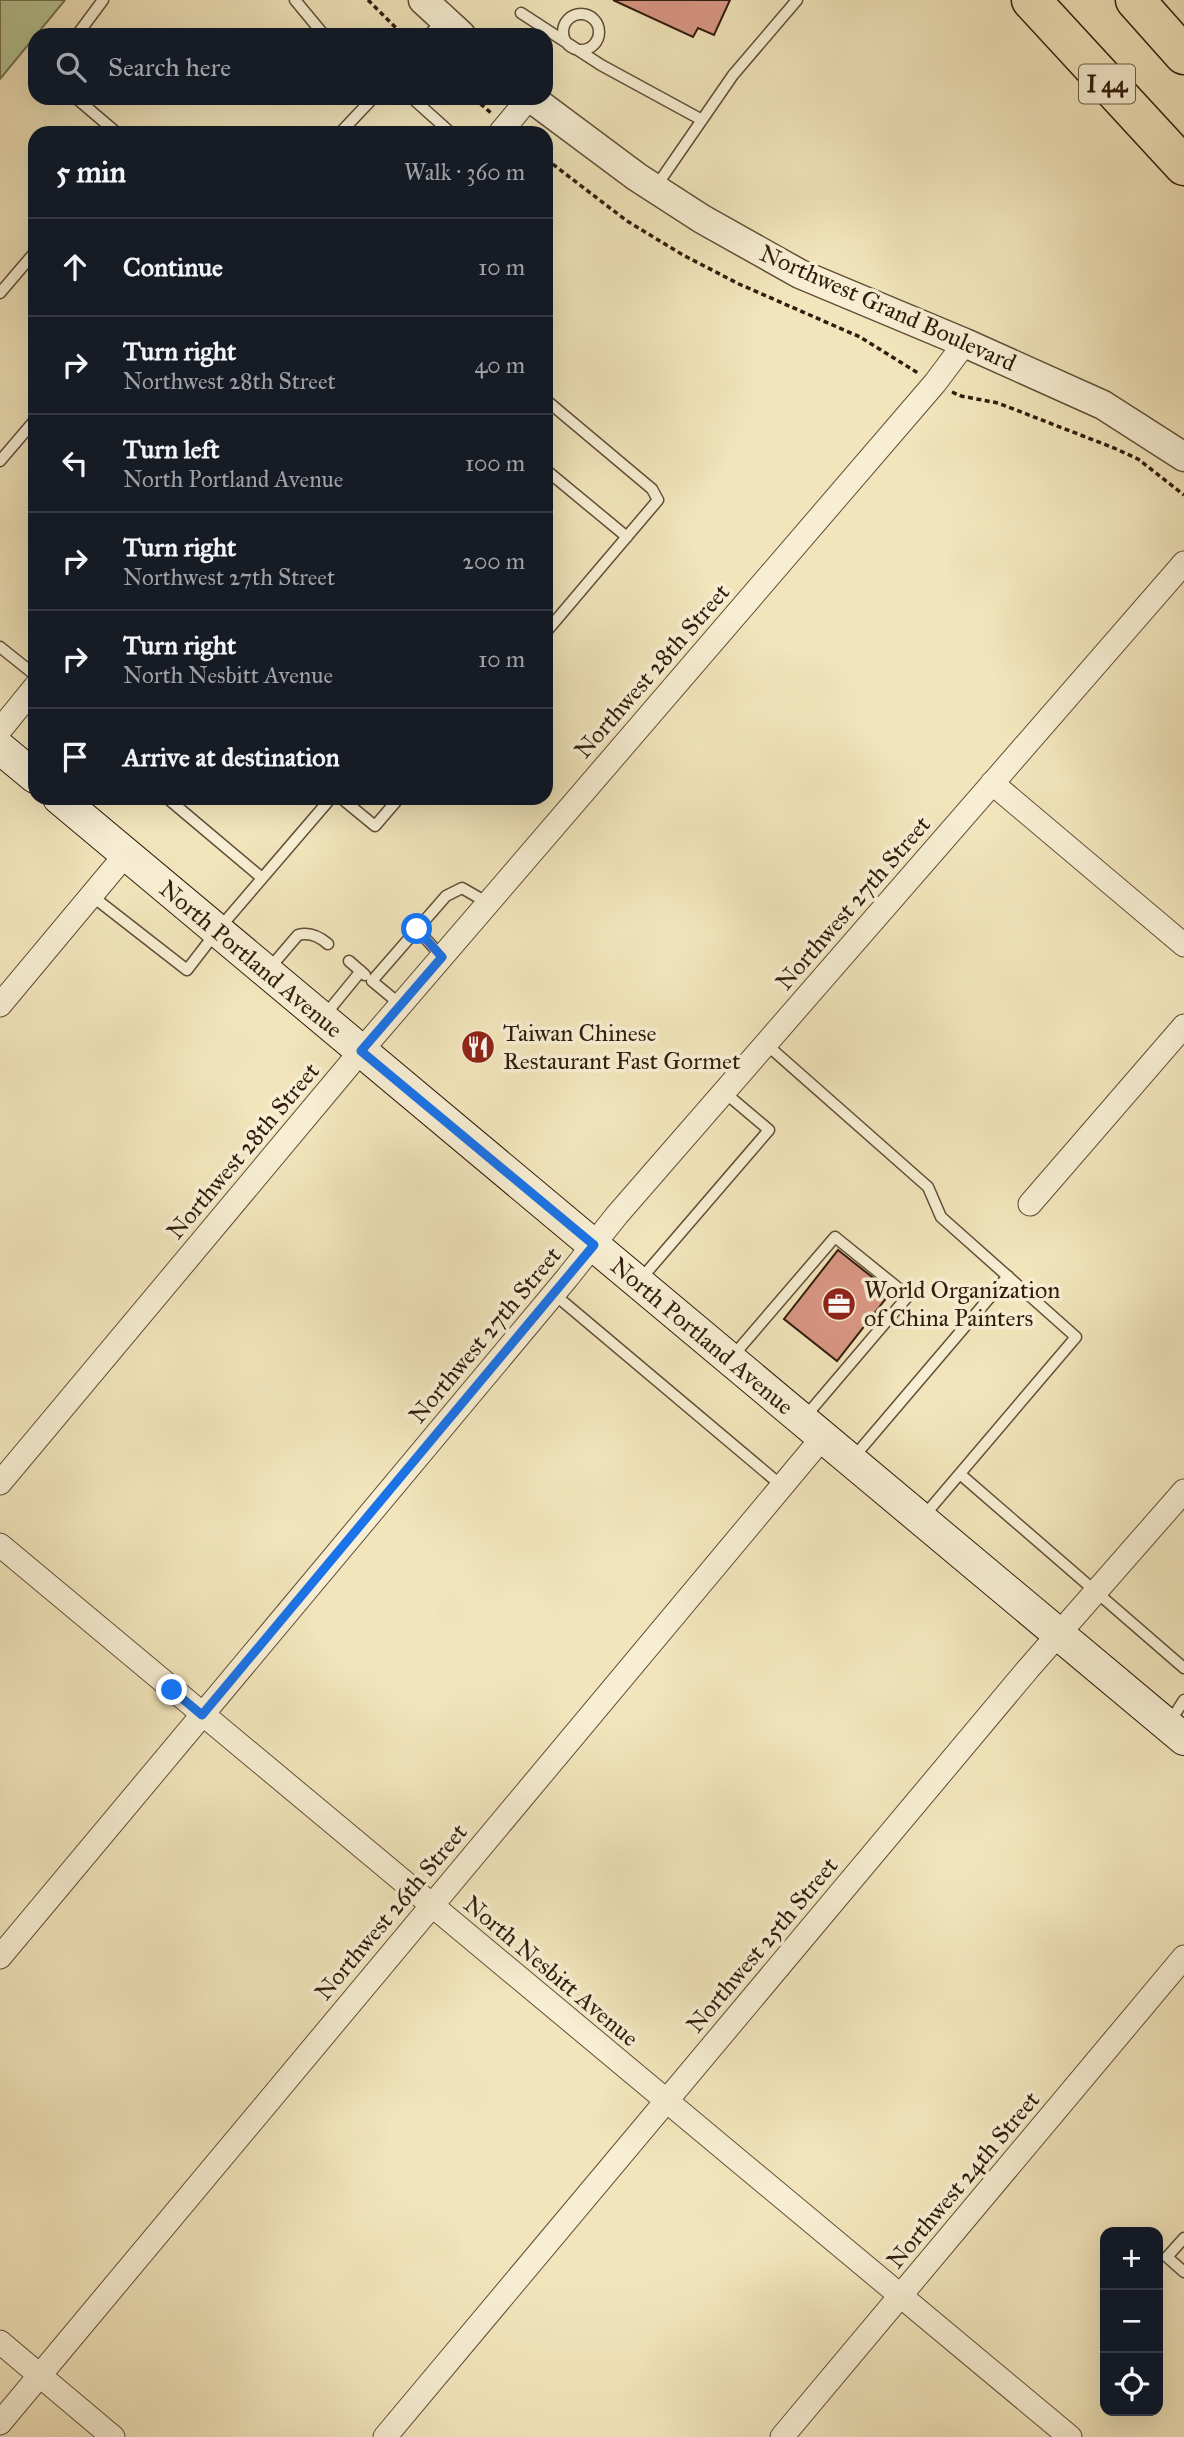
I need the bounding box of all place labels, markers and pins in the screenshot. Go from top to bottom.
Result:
place label: Taiwan Chinese Restaurant Fast Gormet [503,1018,741,1076]
restaurant icon: Taiwan Chinese Restaurant Fast Gormet [459,1028,497,1066]
place label: World Organization of China Painters [864,1275,1060,1333]
office icon: World Organization of China Painters [820,1285,858,1323]

